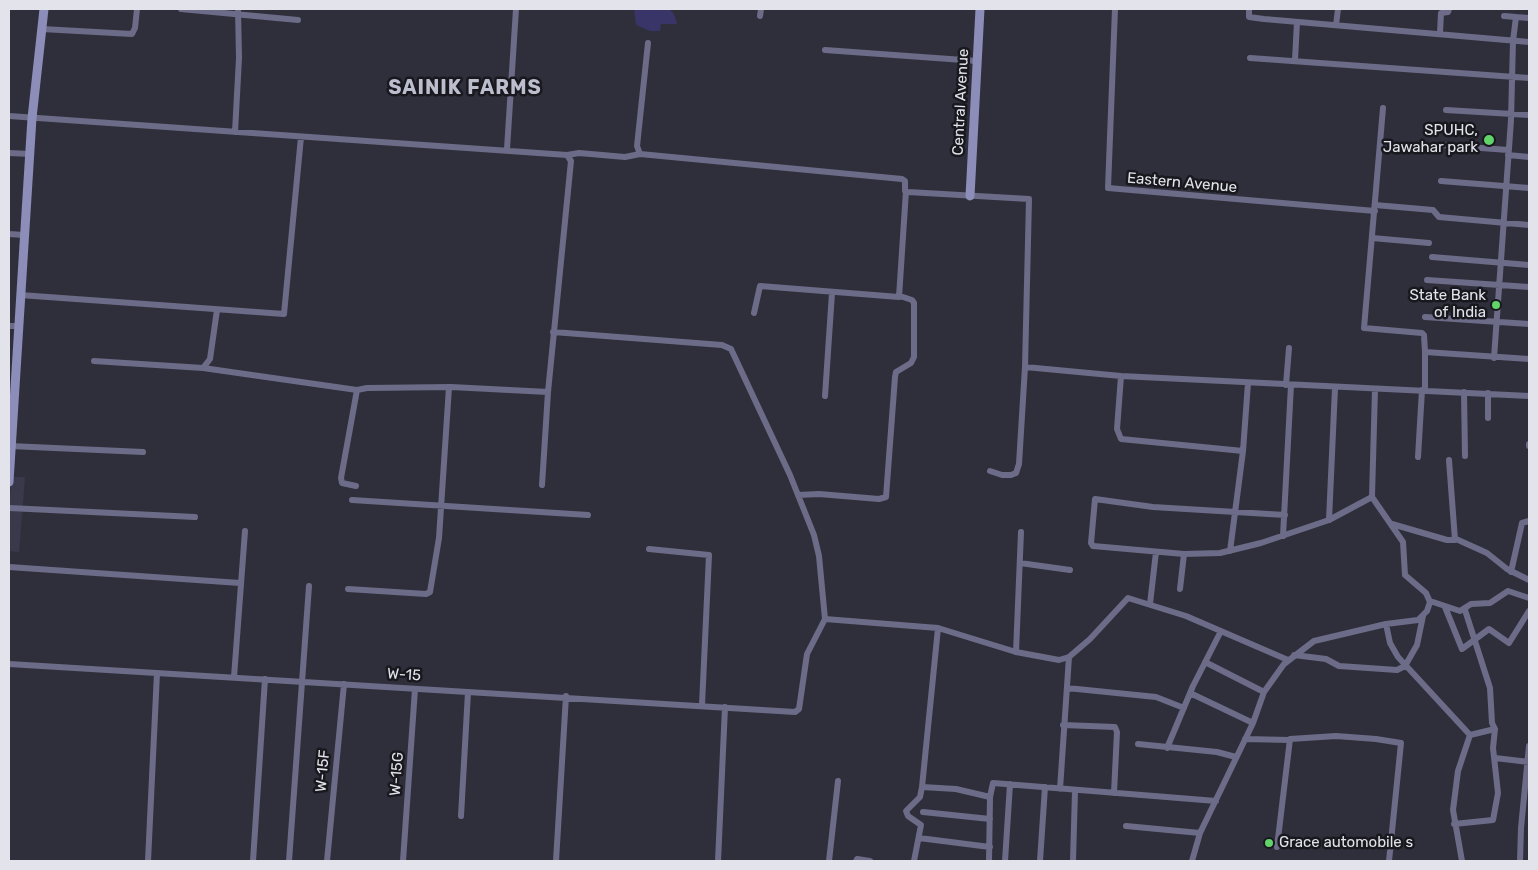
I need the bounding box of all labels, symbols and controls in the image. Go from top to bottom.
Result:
street label: Central Avenue [949,48,973,156]
district label: SAINIK FARMS [387,76,543,100]
place label: SPUHC, Jawahar park [1383,122,1478,157]
marker: SPUHC, Jawahar park [1482,133,1496,147]
street label: Eastern Avenue [1126,169,1238,197]
place label: State Bank of India [1410,287,1486,322]
marker: State Bank of India [1490,299,1502,311]
street label: W-15 [387,665,421,685]
street label: W-15F [312,749,334,793]
street label: W-15G [386,751,408,797]
place label: Grace automobile s [1279,834,1413,852]
marker: Grace automobile s [1263,837,1275,849]

